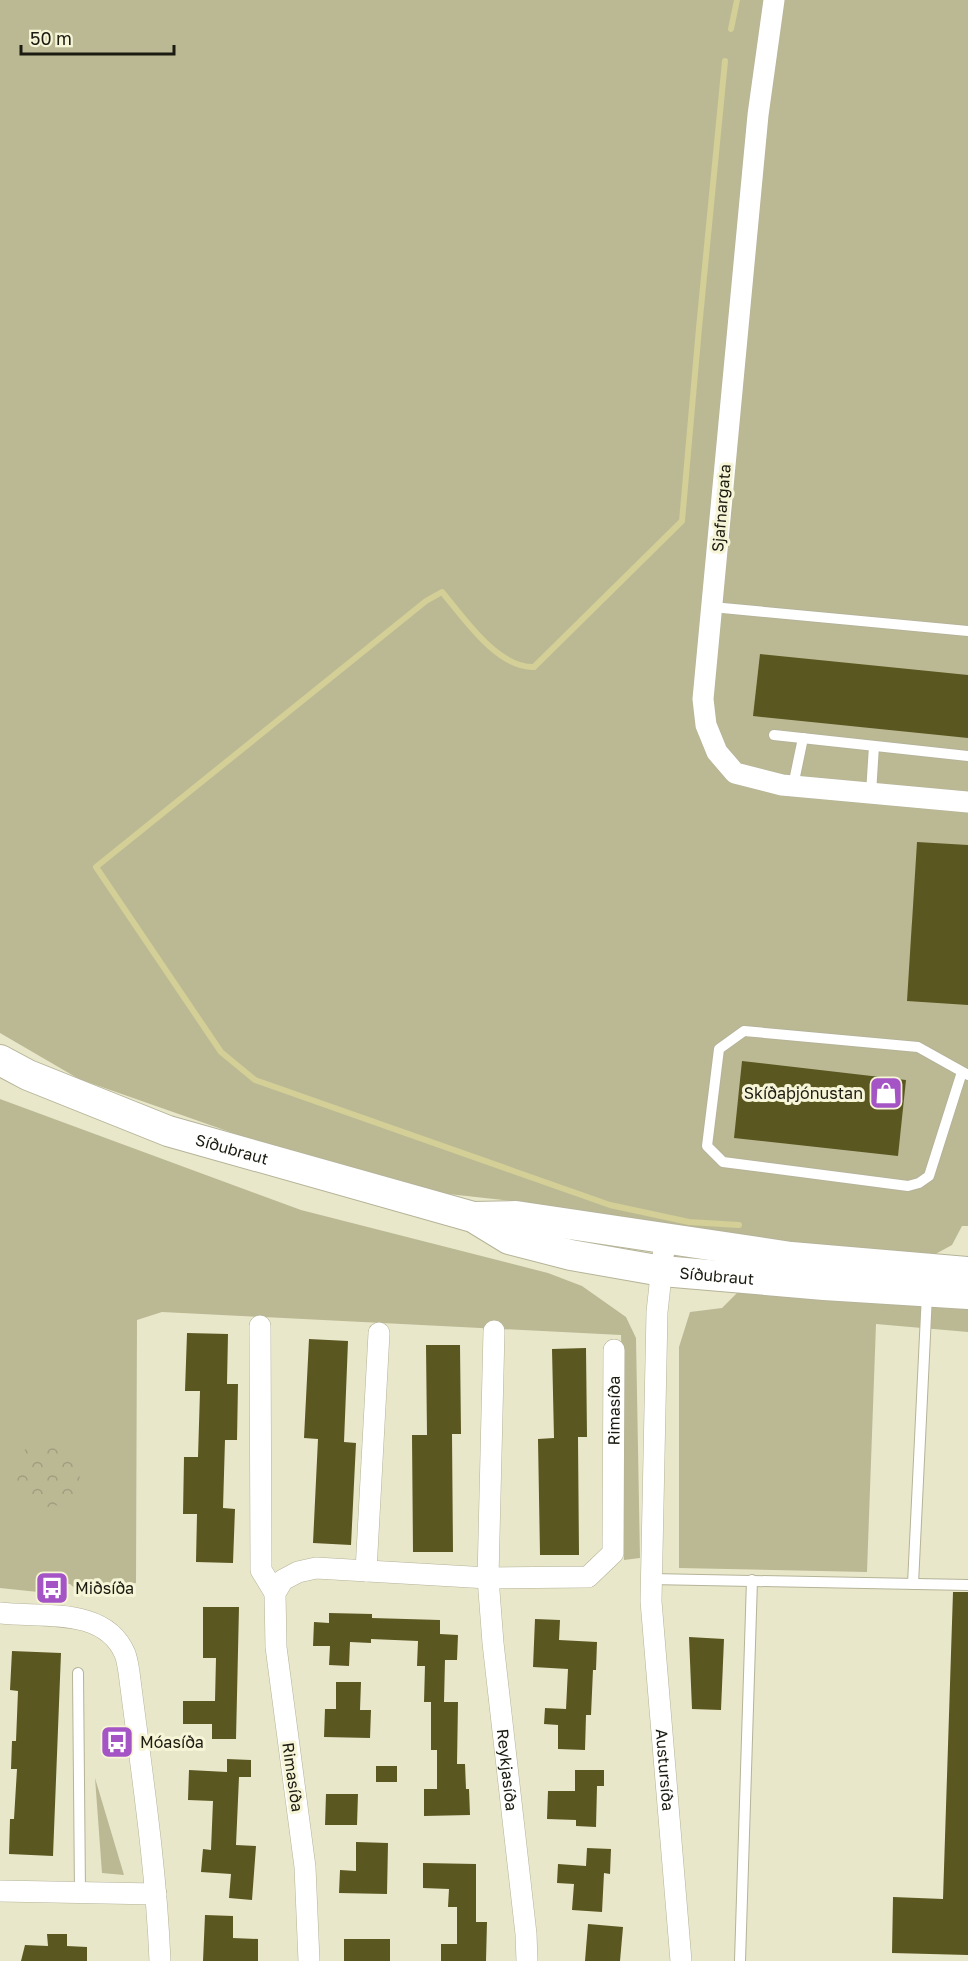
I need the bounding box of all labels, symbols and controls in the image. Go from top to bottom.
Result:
scale bar [21,18,174,56]
text: 50 m [30,27,72,49]
street label: Sjafnargata [707,463,735,553]
shop icon: Skíðaþjónustan [868,1075,904,1111]
place label: Skíðaþjónustan [744,1083,863,1103]
street label: Síðubraut [193,1129,271,1169]
street label: Síðubraut [679,1263,755,1289]
street label: Rimasíða [604,1376,624,1446]
bus stop icon: Miðsíða [34,1570,70,1606]
place label: Miðsíða [75,1578,134,1598]
bus stop icon: Móasíða [99,1724,135,1760]
street label: Reykjasíða [493,1728,522,1812]
street label: Austursíða [652,1728,678,1812]
place label: Móasíða [140,1732,204,1752]
street label: Rimasíða [278,1741,308,1813]

